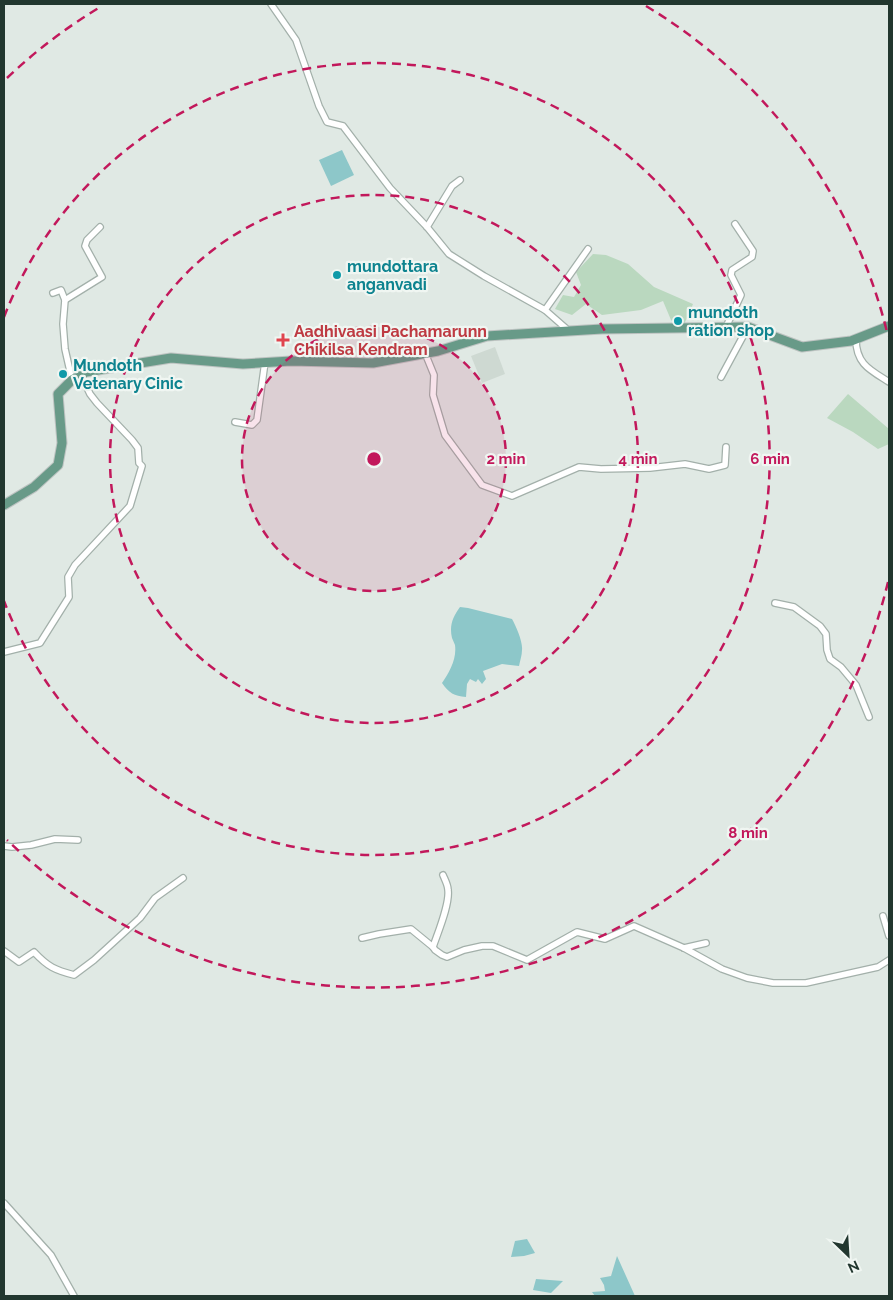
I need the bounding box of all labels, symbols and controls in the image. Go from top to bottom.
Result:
place label: mundottara anganvadi [347,257,438,294]
marker: mundottara anganvadi [331,269,343,281]
place label: mundoth ration shop [688,303,774,340]
marker: mundoth ration shop [672,315,684,327]
place label: Aadhivaasi Pachamarunn Chikilsa Kendram [294,322,487,359]
marker: Aadhivaasi Pachamarunn Chikilsa Kendram [276,333,290,347]
place label: Mundoth Vetenary Cinic [73,356,183,393]
marker: Mundoth Vetenary Cinic [57,368,69,380]
centre of rings [365,450,383,468]
text: 2 min [487,450,525,468]
text: 4 min [618,450,658,468]
text: 6 min [750,450,790,468]
text: 8 min [728,824,768,842]
north arrow [823,1230,873,1280]
text: N [845,1257,862,1276]

